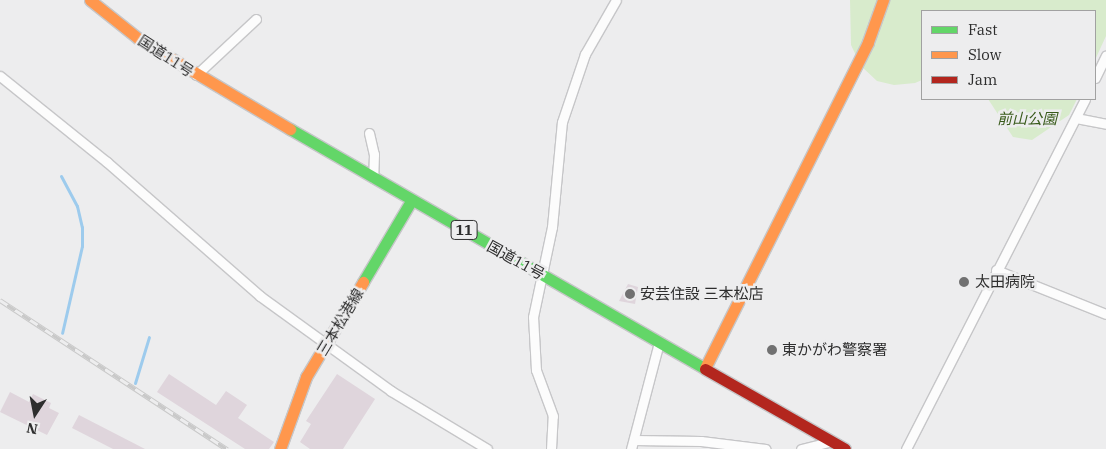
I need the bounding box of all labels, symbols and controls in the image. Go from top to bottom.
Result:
legend [921,10,1096,100]
text: Fast [968,20,998,39]
street label: 国道11号 [135,31,197,81]
text: Slow [968,45,1001,64]
text: Jam [968,70,997,89]
park label: 前山公園 [997,110,1057,128]
road number: 11 [450,218,478,242]
street label: 国道11号 [484,237,548,283]
place label: 太田病院 [975,273,1035,291]
marker: 太田病院 [957,275,971,289]
street label: 三本松港線 [313,285,367,359]
place label: 安芸住設 三本松店 [640,285,763,303]
marker: 安芸住設 三本松店 [624,288,636,300]
place label: 東かがわ警察署 [782,341,887,359]
marker: 東かがわ警察署 [766,344,778,356]
north arrow [10,389,60,439]
text: N [25,419,39,439]

